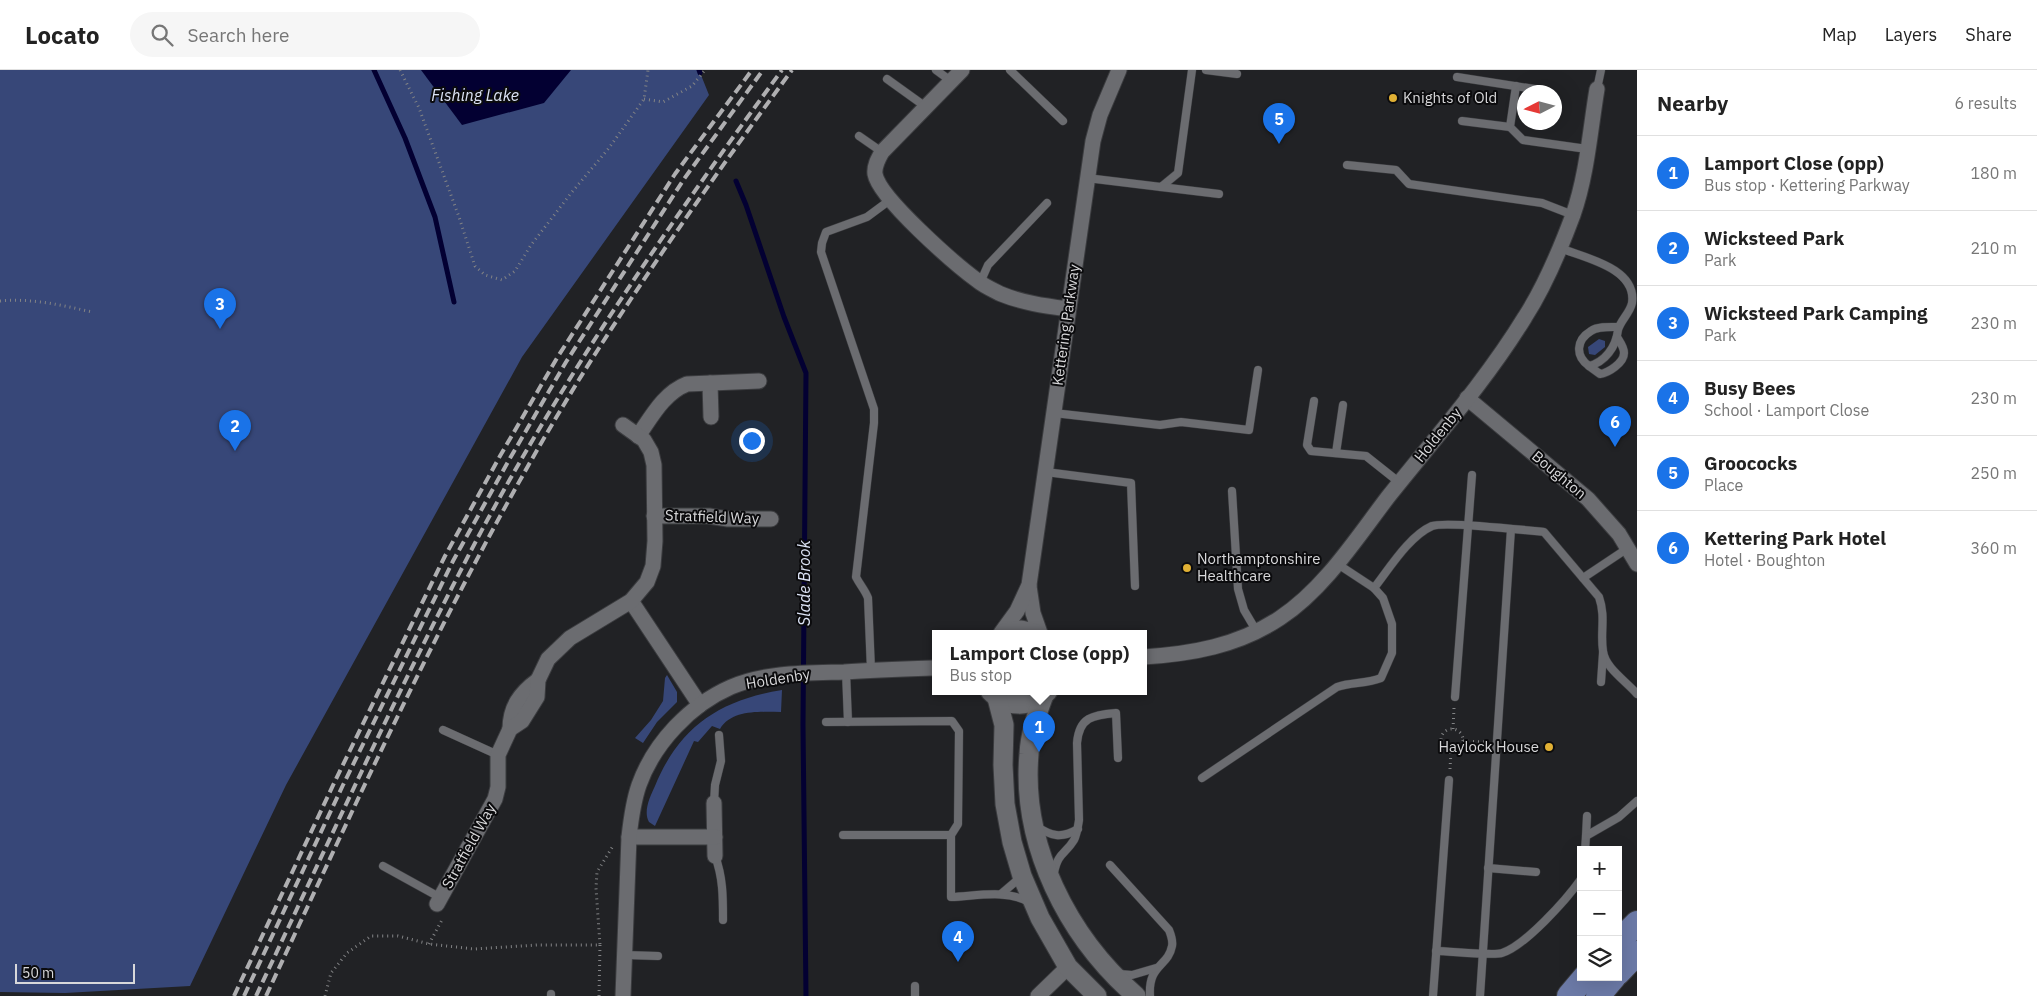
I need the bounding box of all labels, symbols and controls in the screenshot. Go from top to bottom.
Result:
search box [130,12,480,57]
text: Locato [25,19,100,51]
icon: search [148,21,176,49]
text: Search here [188,23,289,47]
text: Map [1822,23,1857,46]
text: Layers [1885,23,1937,46]
text: Share [1965,23,2012,46]
water label: Fishing Lake [431,85,519,105]
north arrow [1517,85,1562,130]
place label: Knights of Old [1403,88,1497,107]
text: Nearby [1657,89,1728,117]
marker: Knights of Old [1387,92,1399,104]
text: 6 results [1954,93,2017,113]
pin: 5 [1263,103,1295,144]
text: Lamport Close (opp) [1704,151,1884,175]
text: 1 [1668,163,1678,183]
text: 180 m [1970,163,2017,183]
text: Bus stop · Kettering Parkway [1704,175,1910,195]
text: Wicksteed Park [1704,226,1844,250]
text: 2 [1668,238,1678,258]
text: 210 m [1970,238,2017,258]
text: Park [1704,250,1736,270]
street label: Kettering Parkway [1048,263,1083,387]
pin: 3 [204,288,236,329]
text: Wicksteed Park Camping [1704,301,1928,325]
text: 3 [1668,313,1678,333]
text: 230 m [1970,313,2017,333]
text: Park [1704,325,1736,345]
text: Busy Bees [1704,376,1796,400]
text: 4 [1668,388,1678,408]
text: 230 m [1970,388,2017,408]
text: School · Lamport Close [1704,400,1869,420]
street label: Holdenby [1410,403,1466,466]
pin: 6 [1599,406,1631,447]
pin: 2 [219,410,251,451]
your location [739,428,765,454]
street label: Boughton [1528,446,1590,503]
text: Groococks [1704,451,1797,475]
text: 5 [1668,463,1678,483]
text: 250 m [1970,463,2017,483]
text: Place [1704,475,1743,495]
street label: Stratfield Way [665,505,760,528]
text: Kettering Park Hotel [1704,526,1886,550]
text: 6 [1668,538,1678,558]
text: 360 m [1970,538,2017,558]
water label: Slade Brook [794,539,814,626]
place label: Northamptonshire Healthcare [1197,549,1320,585]
text: Hotel · Boughton [1704,550,1825,570]
marker: Northamptonshire Healthcare [1181,562,1193,574]
popup [932,630,1147,695]
text: Lamport Close (opp) [950,641,1129,665]
street label: Holdenby [745,664,812,693]
text: Bus stop [950,665,1012,685]
pin: 1 [1023,711,1055,752]
place label: Haylock House [1438,737,1539,756]
marker: Haylock House [1543,741,1555,753]
street label: Stratfield Way [437,799,500,892]
map controls [1577,846,1622,981]
button: + [1577,846,1622,891]
button: − [1577,891,1622,936]
pin: 4 [942,921,974,962]
button: layers [1577,936,1622,981]
scale bar [15,961,135,984]
text: 50 m [22,964,54,982]

